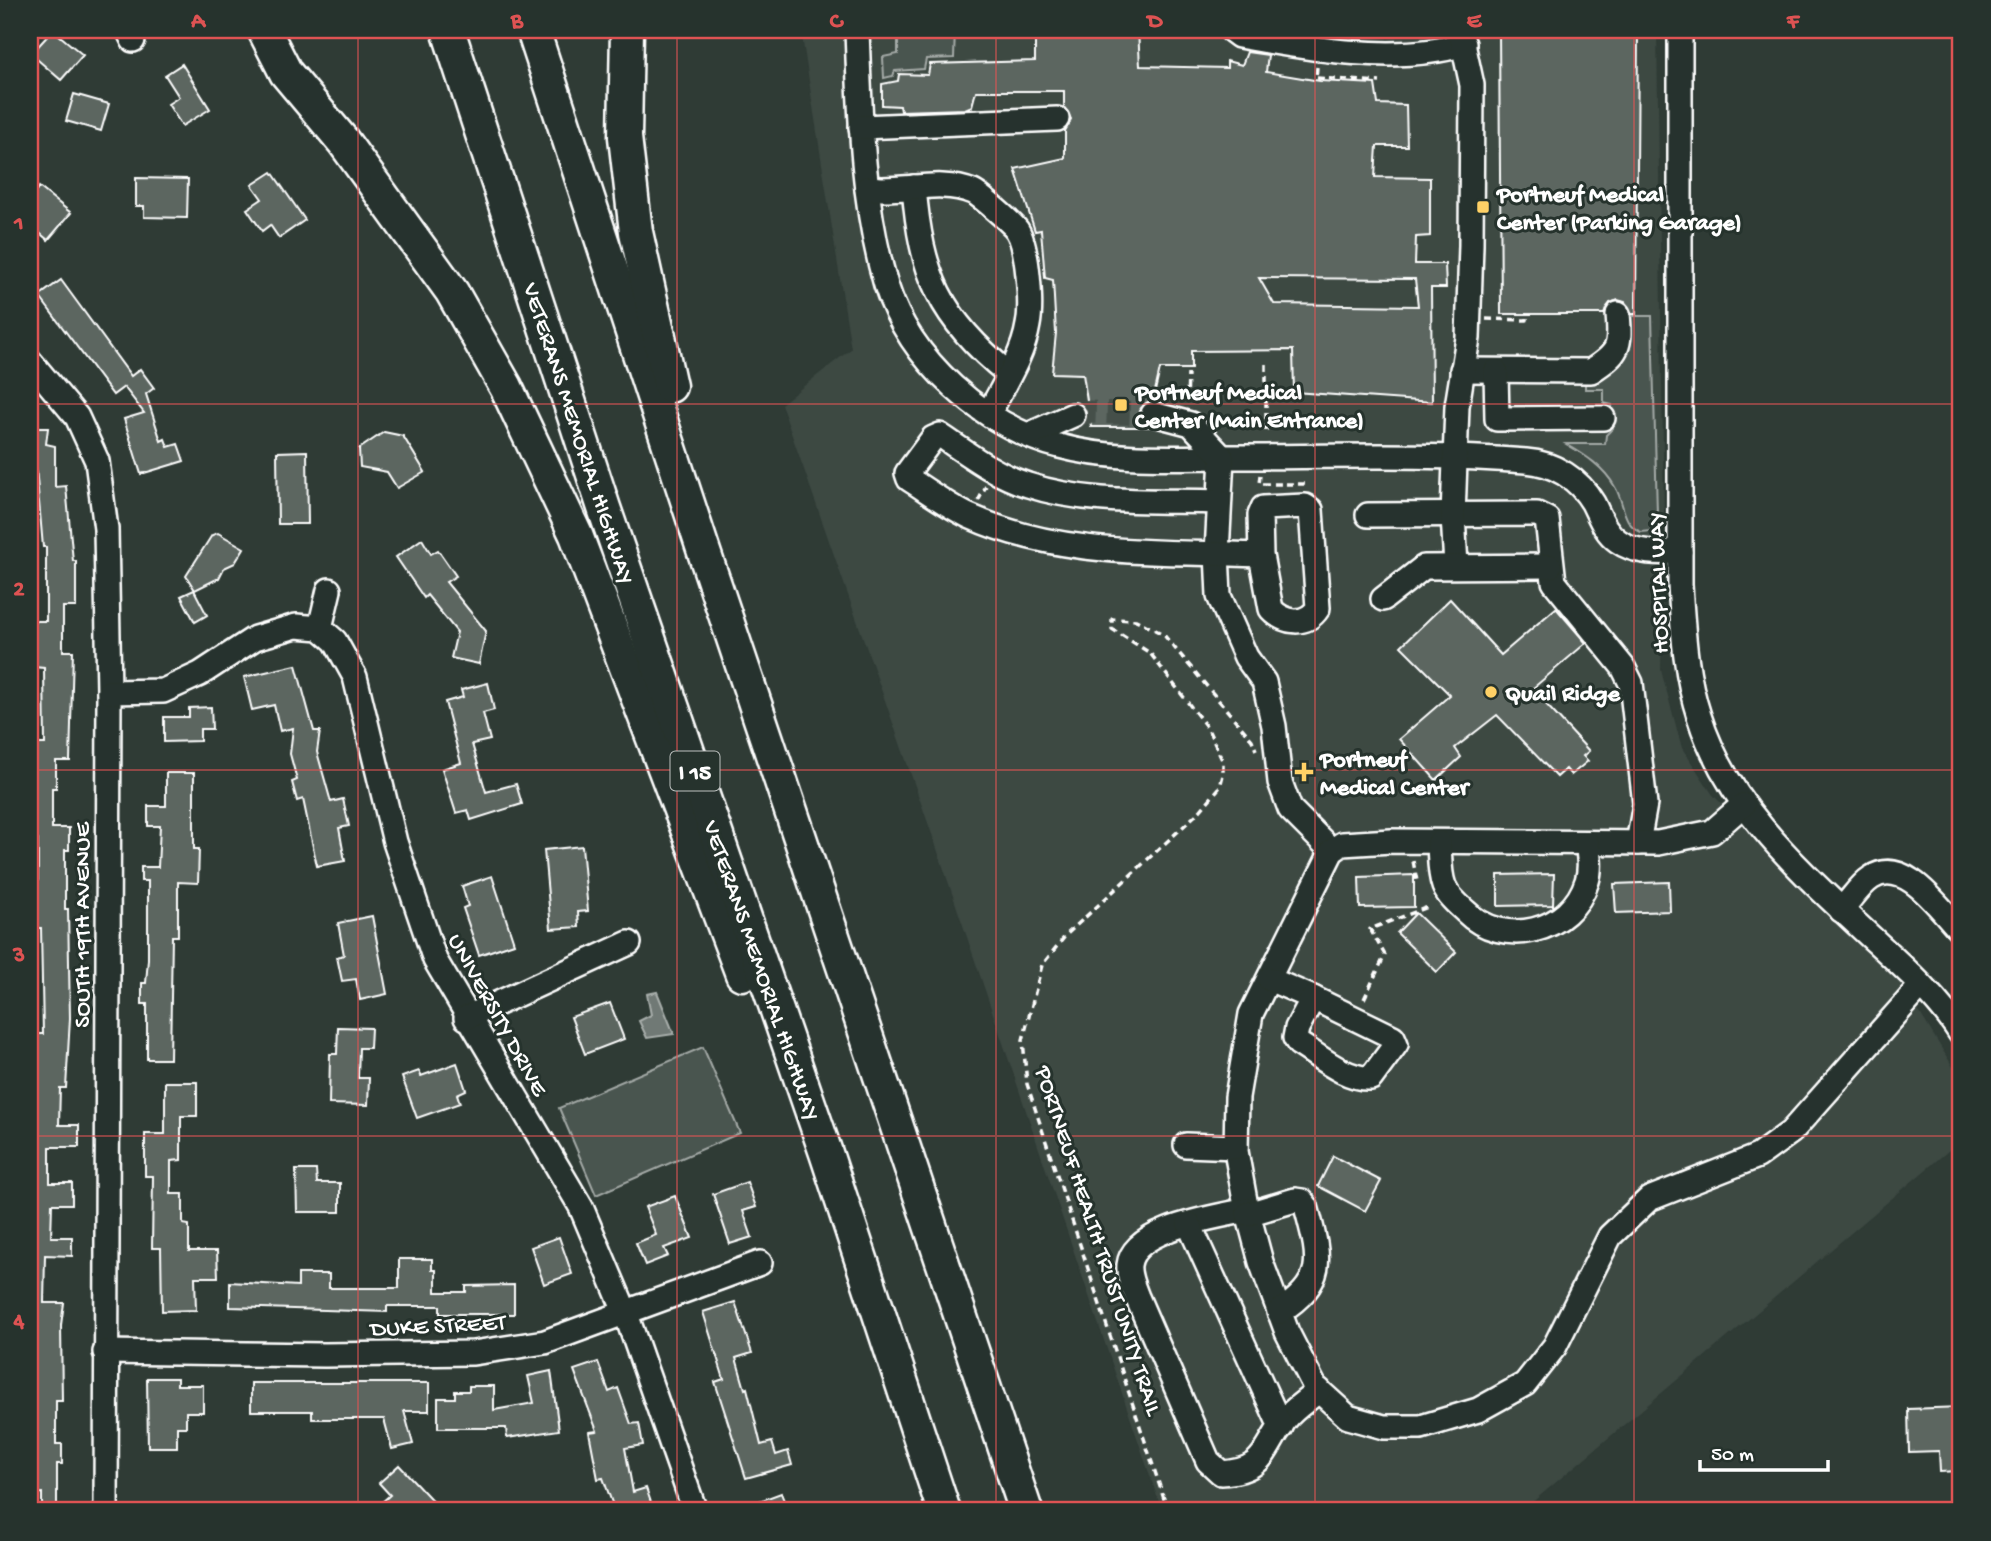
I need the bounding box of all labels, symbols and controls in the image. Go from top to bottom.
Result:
text: A [190,9,206,36]
text: B [510,9,524,36]
text: C [830,9,845,36]
text: D [1146,9,1164,36]
text: E [1467,9,1483,36]
text: F [1786,9,1801,36]
place label: Portneuf Medical Center (Parking Garage) [1495,182,1742,239]
marker: Portneuf Medical Center (Parking Garage) [1475,199,1491,215]
text: 1 [13,211,24,238]
street label: VETERANS MEMORIAL HIGHWAY [514,279,639,589]
place label: Portneuf Medical Center (Main Entrance) [1133,380,1364,437]
marker: Portneuf Medical Center (Main Entrance) [1113,397,1129,413]
street label: HOSPITAL WAY [1644,511,1677,654]
text: 2 [13,577,25,604]
place label: Quail Ridge [1505,681,1621,710]
marker: Quail Ridge [1483,684,1499,700]
place label: Portneuf Medical Center [1318,747,1471,804]
road number: I 15 [670,751,720,790]
marker: Portneuf Medical Center [1294,762,1314,782]
street label: VETERANS MEMORIAL HIGHWAY [694,816,825,1125]
street label: SOUTH 19TH AVENUE [70,821,99,1028]
street label: UNIVERSITY DRIVE [439,929,553,1103]
text: 3 [12,943,25,970]
street label: PORTNEUF HEALTH TRUST UNITY TRAIL [1026,1062,1167,1421]
text: 4 [13,1309,25,1336]
street label: DUKE STREET [368,1309,508,1346]
scale bar [1700,1429,1828,1473]
text: 50 m [1711,1444,1754,1469]

